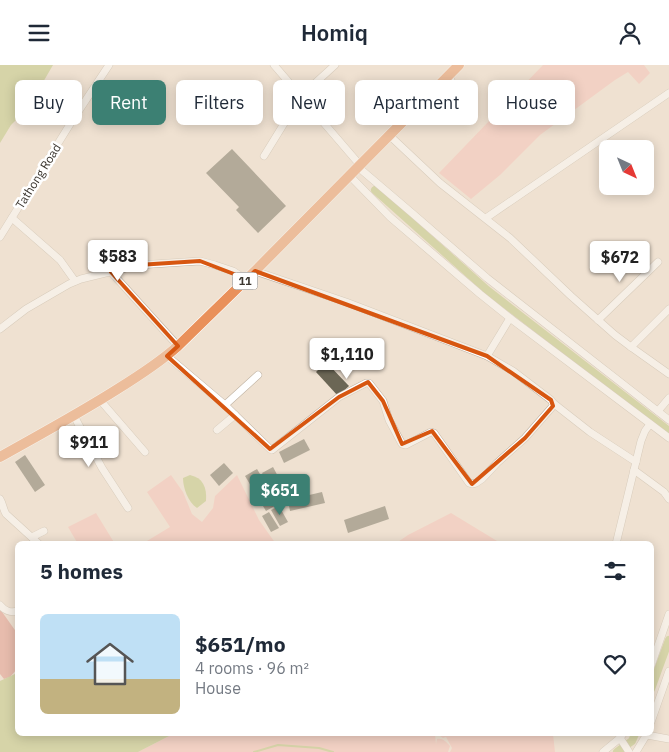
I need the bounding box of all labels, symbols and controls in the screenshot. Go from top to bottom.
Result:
text: Homiq [301,18,368,47]
icon: menu [25,19,53,47]
icon: person [616,19,644,47]
chip: Buy [15,80,82,125]
chip: Rent [92,80,166,125]
chip: Filters [176,80,263,125]
chip: New [273,80,345,125]
chip: Apartment [355,80,478,125]
chip: House [488,80,575,125]
north arrow [599,140,654,195]
map controls [599,140,654,195]
street label: Tathong Road [12,141,64,211]
pin: $583 [88,239,148,282]
pin: $672 [590,241,650,283]
text: $583 [99,246,137,266]
text: $672 [601,247,639,267]
road number: 11 [232,273,258,290]
pin: $1,110 [306,337,388,380]
text: $1,110 [321,344,373,364]
pin: $911 [59,425,119,468]
text: $911 [70,432,108,452]
pin: $651 [250,473,310,516]
text: $651 [261,480,299,500]
text: 5 homes [40,557,123,585]
icon: filters [601,557,629,585]
text: $651/mo [195,630,286,658]
icon: home [80,634,140,694]
icon: heart [601,650,629,678]
text: 4 rooms · 96 m² [195,658,309,678]
text: House [195,678,241,698]

